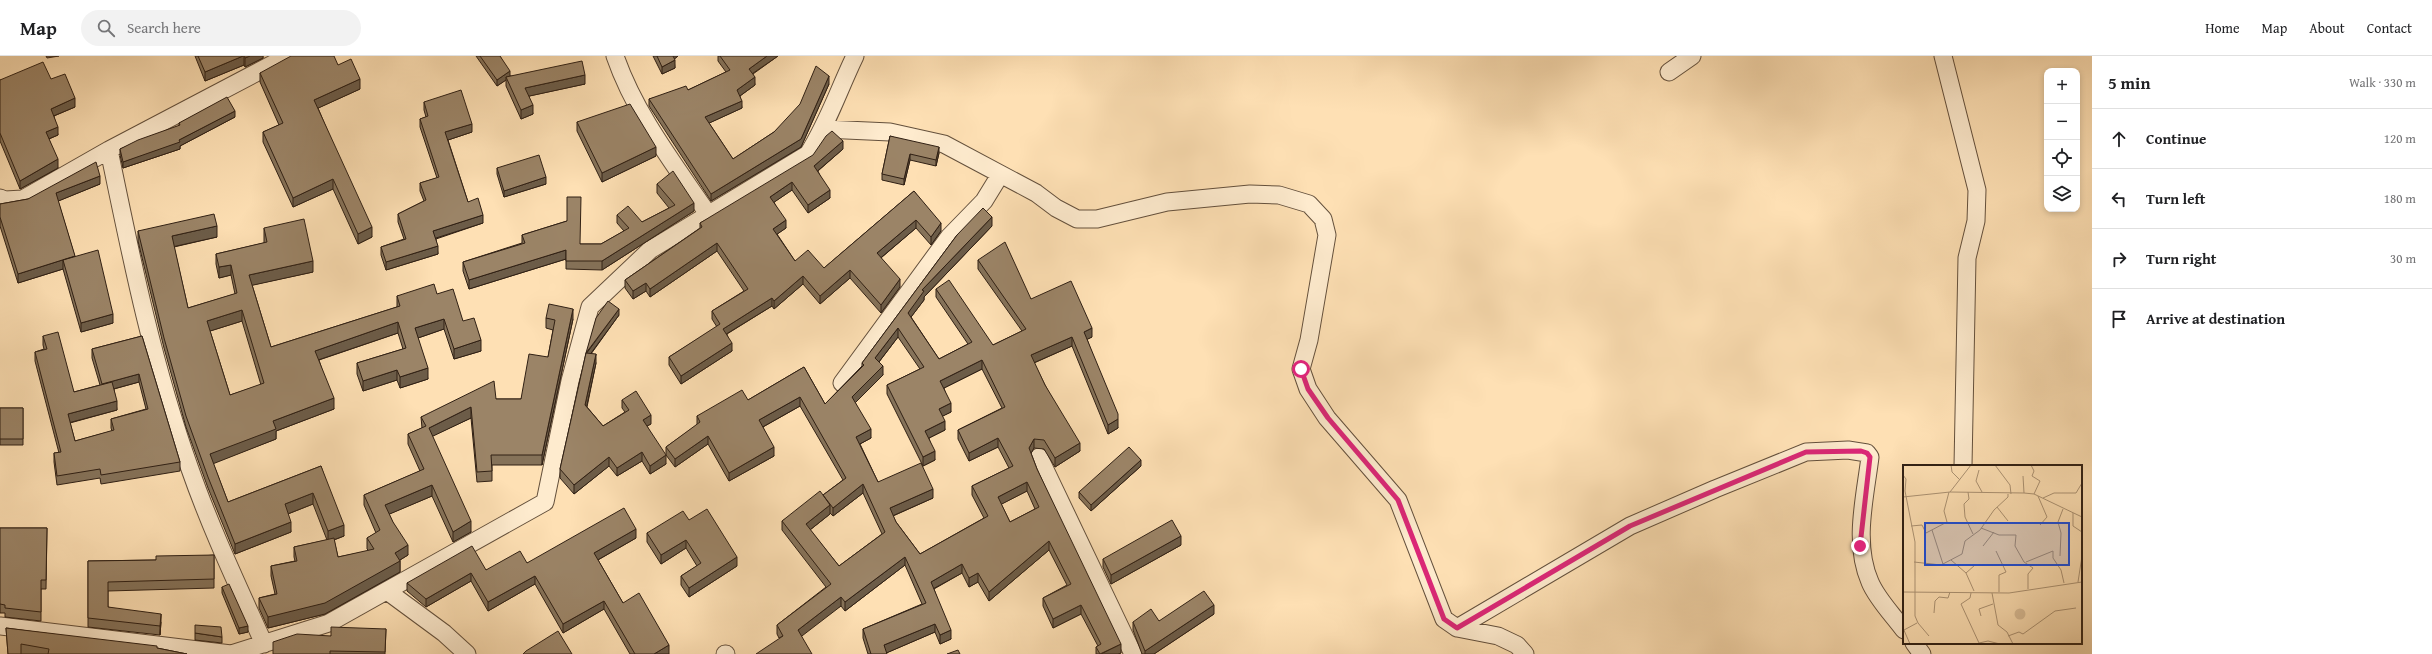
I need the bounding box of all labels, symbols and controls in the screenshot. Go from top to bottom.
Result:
search box [81,10,361,46]
text: Map [20,14,57,42]
icon: search [95,17,117,39]
text: Search here [127,17,201,38]
text: Home [2205,18,2240,38]
text: Map [2262,18,2287,38]
text: About [2309,18,2345,38]
text: Contact [2367,18,2412,38]
map controls [2044,68,2080,212]
button: + [2044,68,2080,104]
text: 5 min [2108,70,2150,95]
text: Walk · 330 m [2349,73,2416,92]
button: − [2044,104,2080,140]
icon: ahead [2108,128,2130,150]
text: Continue [2146,128,2207,149]
text: 120 m [2384,129,2416,148]
button: locate [2044,140,2080,176]
button: layers [2044,176,2080,212]
icon: left [2108,188,2130,210]
text: Turn left [2146,188,2205,209]
text: 180 m [2384,189,2416,208]
icon: right [2108,248,2130,270]
text: Turn right [2146,248,2217,269]
text: 30 m [2390,249,2416,268]
icon: arrive [2108,308,2130,330]
text: Arrive at destination [2146,308,2285,329]
route start [1292,360,1310,378]
inset map [1903,465,2082,644]
route end [1851,537,1869,555]

